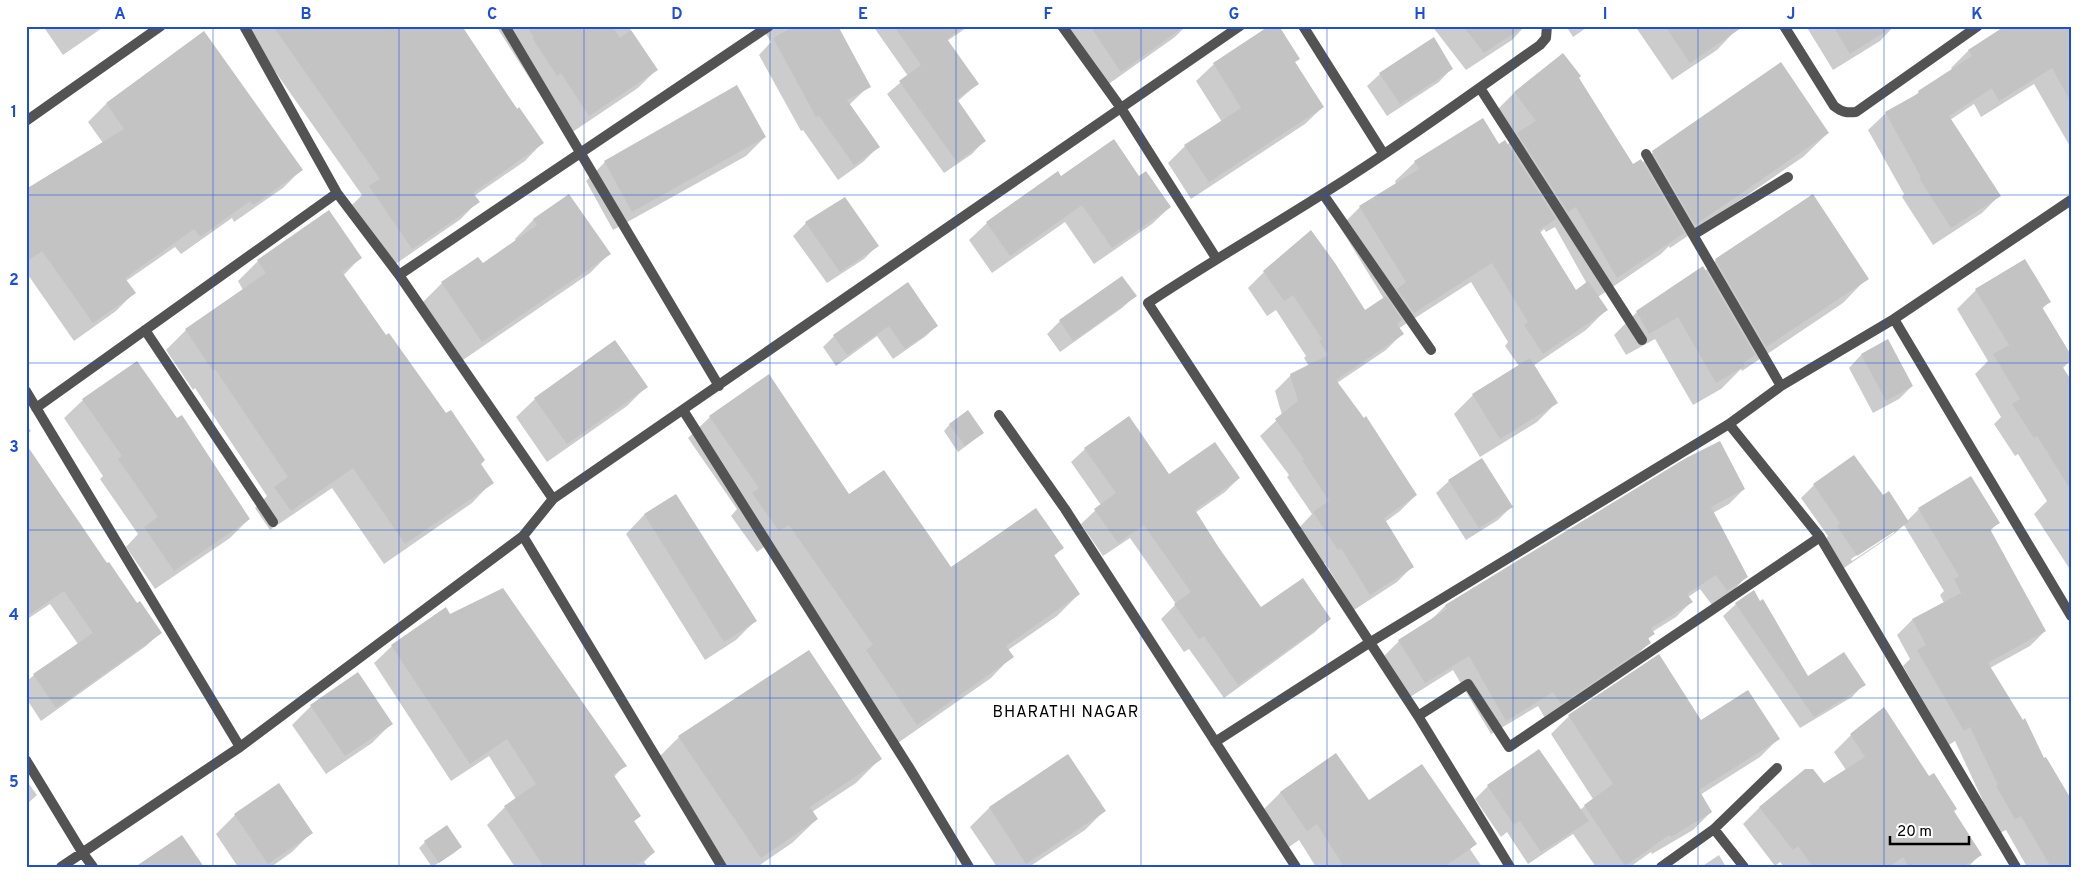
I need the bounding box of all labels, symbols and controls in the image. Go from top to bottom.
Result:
text: A [114,5,126,25]
text: B [300,5,312,25]
text: C [487,5,497,25]
text: D [671,5,683,25]
text: E [858,5,868,25]
text: F [1043,5,1053,25]
text: G [1229,5,1239,25]
text: H [1414,5,1426,25]
text: I [1603,5,1607,25]
text: J [1787,5,1795,25]
text: K [1971,5,1983,25]
text: 1 [11,103,17,123]
text: 2 [9,271,19,291]
text: 3 [9,438,19,458]
text: 4 [9,606,19,626]
district label: BHARATHI NAGAR [993,703,1139,723]
text: 5 [9,773,19,793]
scale bar [1890,813,1968,845]
text: 20 m [1897,823,1932,842]

